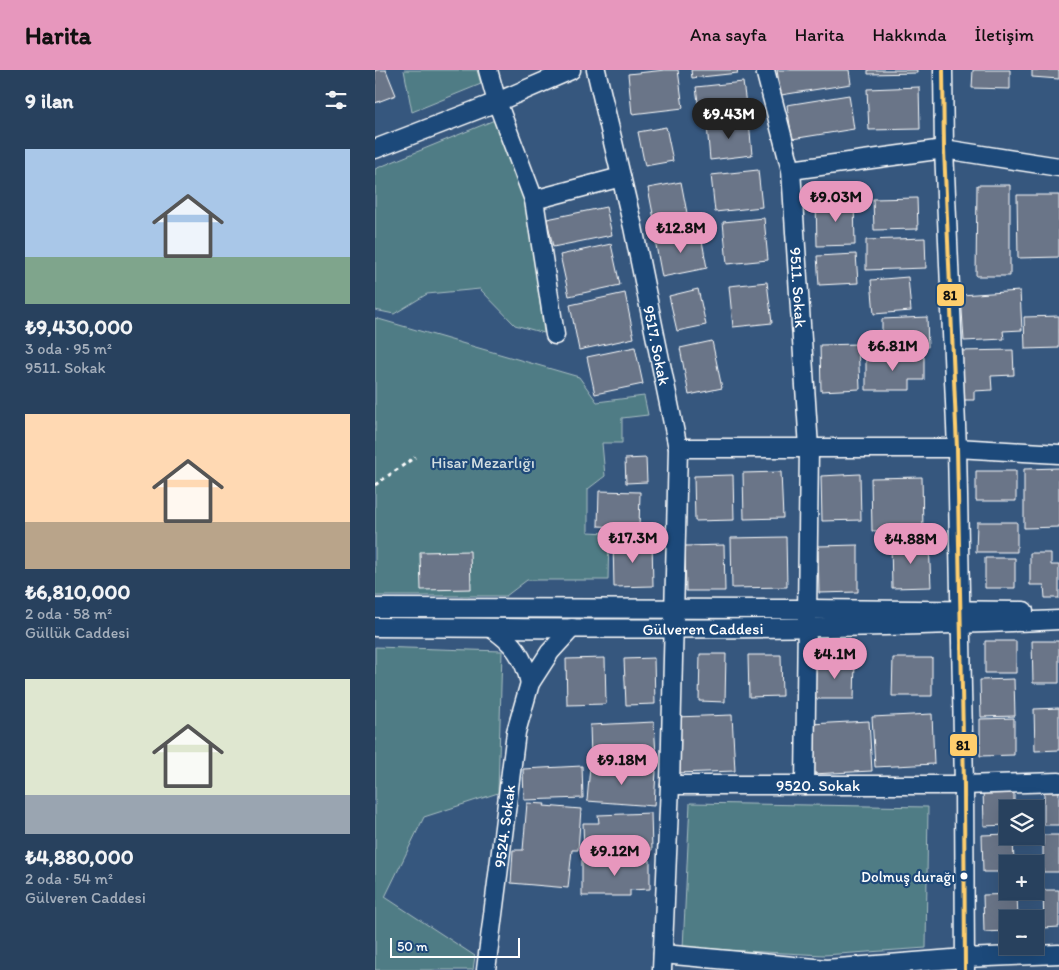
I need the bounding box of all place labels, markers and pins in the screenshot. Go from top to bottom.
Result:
pin: ₺9.43M [688,98,770,140]
pin: ₺9.03M [795,180,877,223]
pin: ₺12.8M [640,212,722,254]
pin: ₺6.81M [852,330,934,372]
pin: ₺17.3M [592,522,674,564]
pin: ₺4.88M [870,522,952,565]
pin: ₺4.1M [800,638,870,680]
pin: ₺9.18M [581,744,663,786]
pin: ₺9.12M [574,834,656,877]
place label: Dolmuş durağı [861,868,955,886]
marker: Dolmuş durağı [959,871,969,881]

